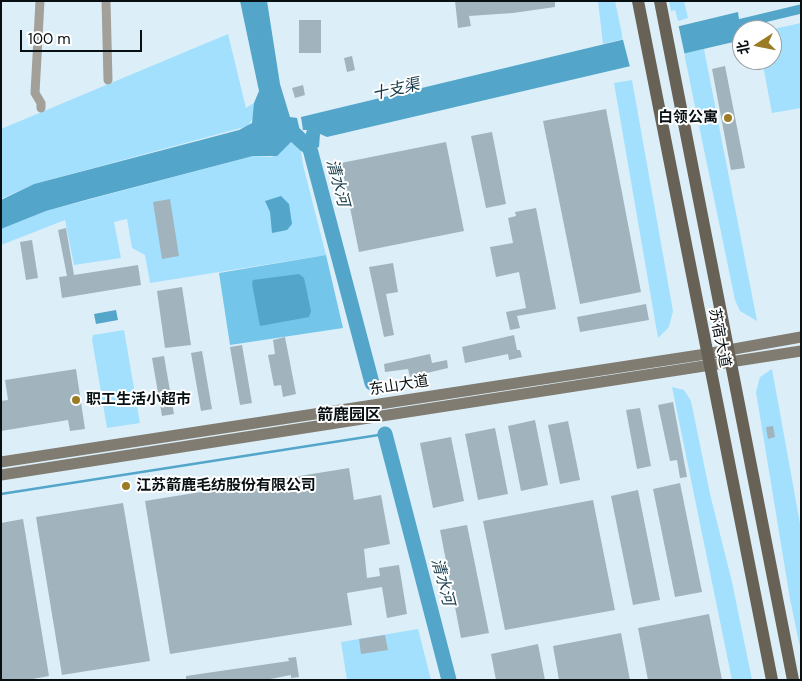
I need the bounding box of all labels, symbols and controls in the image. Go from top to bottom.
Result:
scale bar [22,20,145,52]
north arrow [732,20,782,70]
text: 100 m [28,29,71,49]
text: 北 [733,39,753,56]
water label: 十支渠 [370,75,422,105]
place label: 白领公寓 [658,109,718,127]
marker: 白领公寓 [722,112,734,124]
water label: 清水河 [322,157,352,209]
street label: 苏宿大道 [704,307,734,369]
street label: 东山大道 [368,372,430,400]
place label: 职工生活小超市 [86,391,191,409]
marker: 职工生活小超市 [70,394,82,406]
district label: 箭鹿园区 [317,406,381,426]
place label: 江苏箭鹿毛纺股份有限公司 [136,477,316,495]
marker: 江苏箭鹿毛纺股份有限公司 [120,480,132,492]
water label: 清水河 [427,556,457,608]

